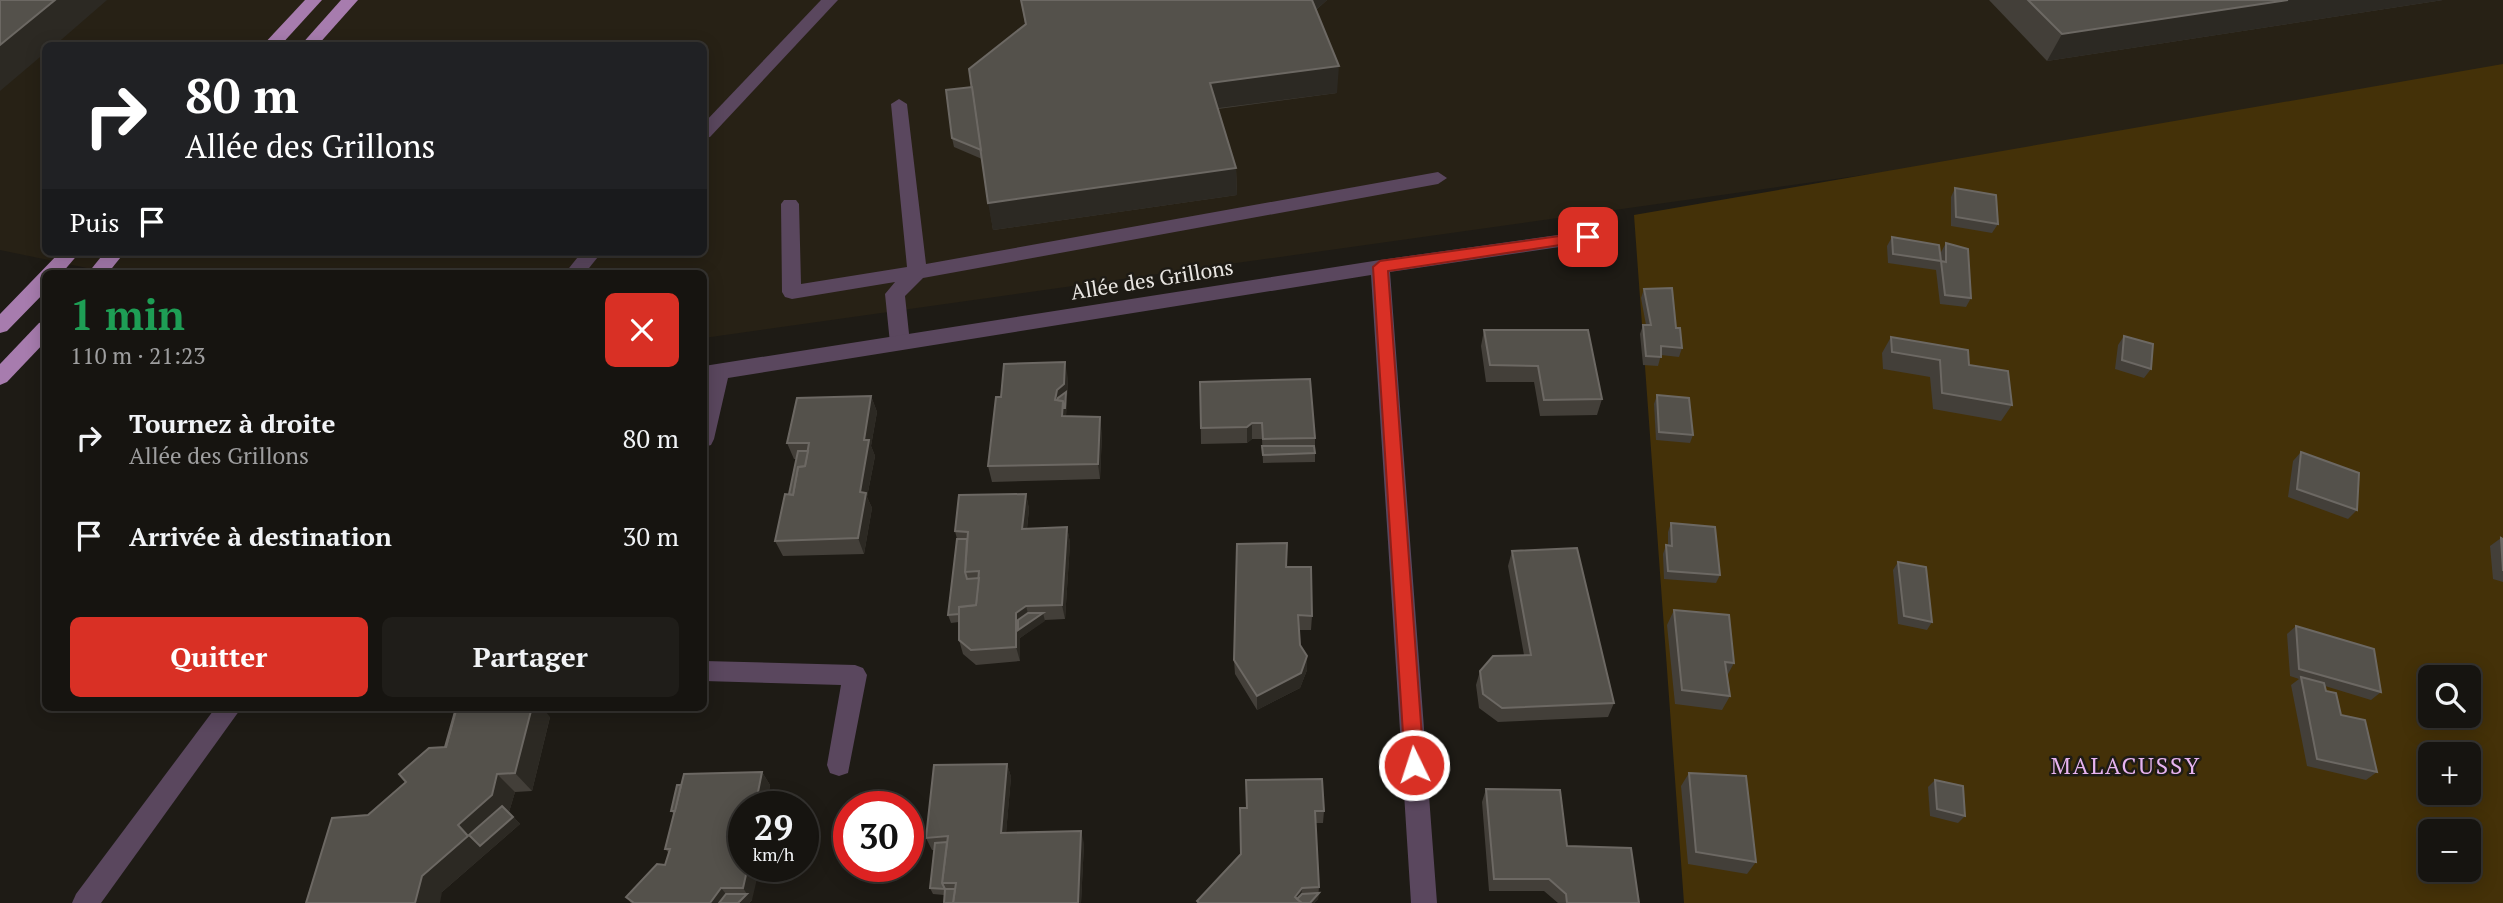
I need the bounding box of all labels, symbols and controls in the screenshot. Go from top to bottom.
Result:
text: 80 m [185,62,299,127]
icon: right [70,70,161,161]
text: Allée des Grillons [185,125,435,167]
icon: arrive [133,203,171,241]
text: Puis [70,205,119,239]
pin [1558,207,1618,267]
icon: arrive [1569,218,1607,256]
street label: Allée des Grillons [1069,252,1235,306]
text: 1 min [70,286,185,342]
button: close [605,293,679,367]
text: 110 m · 21:23 [70,340,205,371]
text: Tournez à droite [129,406,335,440]
icon: right [70,419,108,457]
text: 80 m [623,421,679,455]
text: Allée des Grillons [129,440,309,471]
icon: arrive [70,517,108,555]
text: Arrivée à destination [129,519,392,553]
text: 30 m [623,519,679,553]
button: Quitter [70,617,368,697]
button: Partager [382,617,679,697]
map controls [2418,665,2481,882]
button: search [2418,665,2481,728]
position arrow [1377,728,1451,802]
button: + [2418,742,2481,805]
district label: MALACUSSY [2051,750,2201,781]
speed limit sign: 30 [833,791,924,882]
text: 29 [754,804,793,850]
button: − [2418,819,2481,882]
text: km/h [753,842,794,866]

